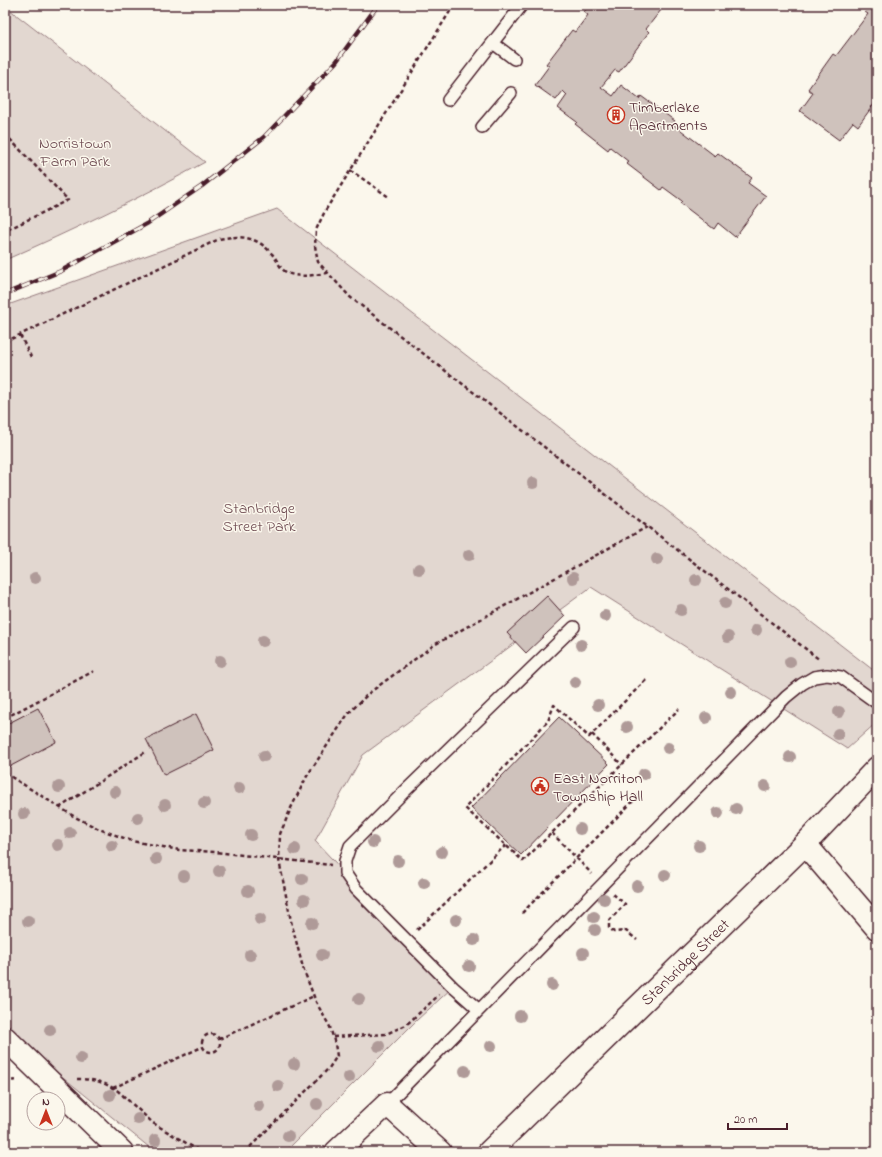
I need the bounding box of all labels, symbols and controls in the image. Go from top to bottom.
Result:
place label: Timberlake Apartments [629,96,708,138]
building icon: Timberlake Apartments [606,105,626,125]
park label: Norristown Farm Park [39,132,111,174]
park label: Stanbridge Street Park [222,497,297,539]
place label: East Norriton Township Hall [553,767,643,809]
public building icon: East Norriton Township Hall [530,776,550,796]
street label: Stanbridge Street [636,913,736,1012]
north arrow [26,1091,66,1131]
text: N [42,1094,50,1110]
scale bar [728,1105,787,1131]
text: 20 m [734,1111,757,1129]

